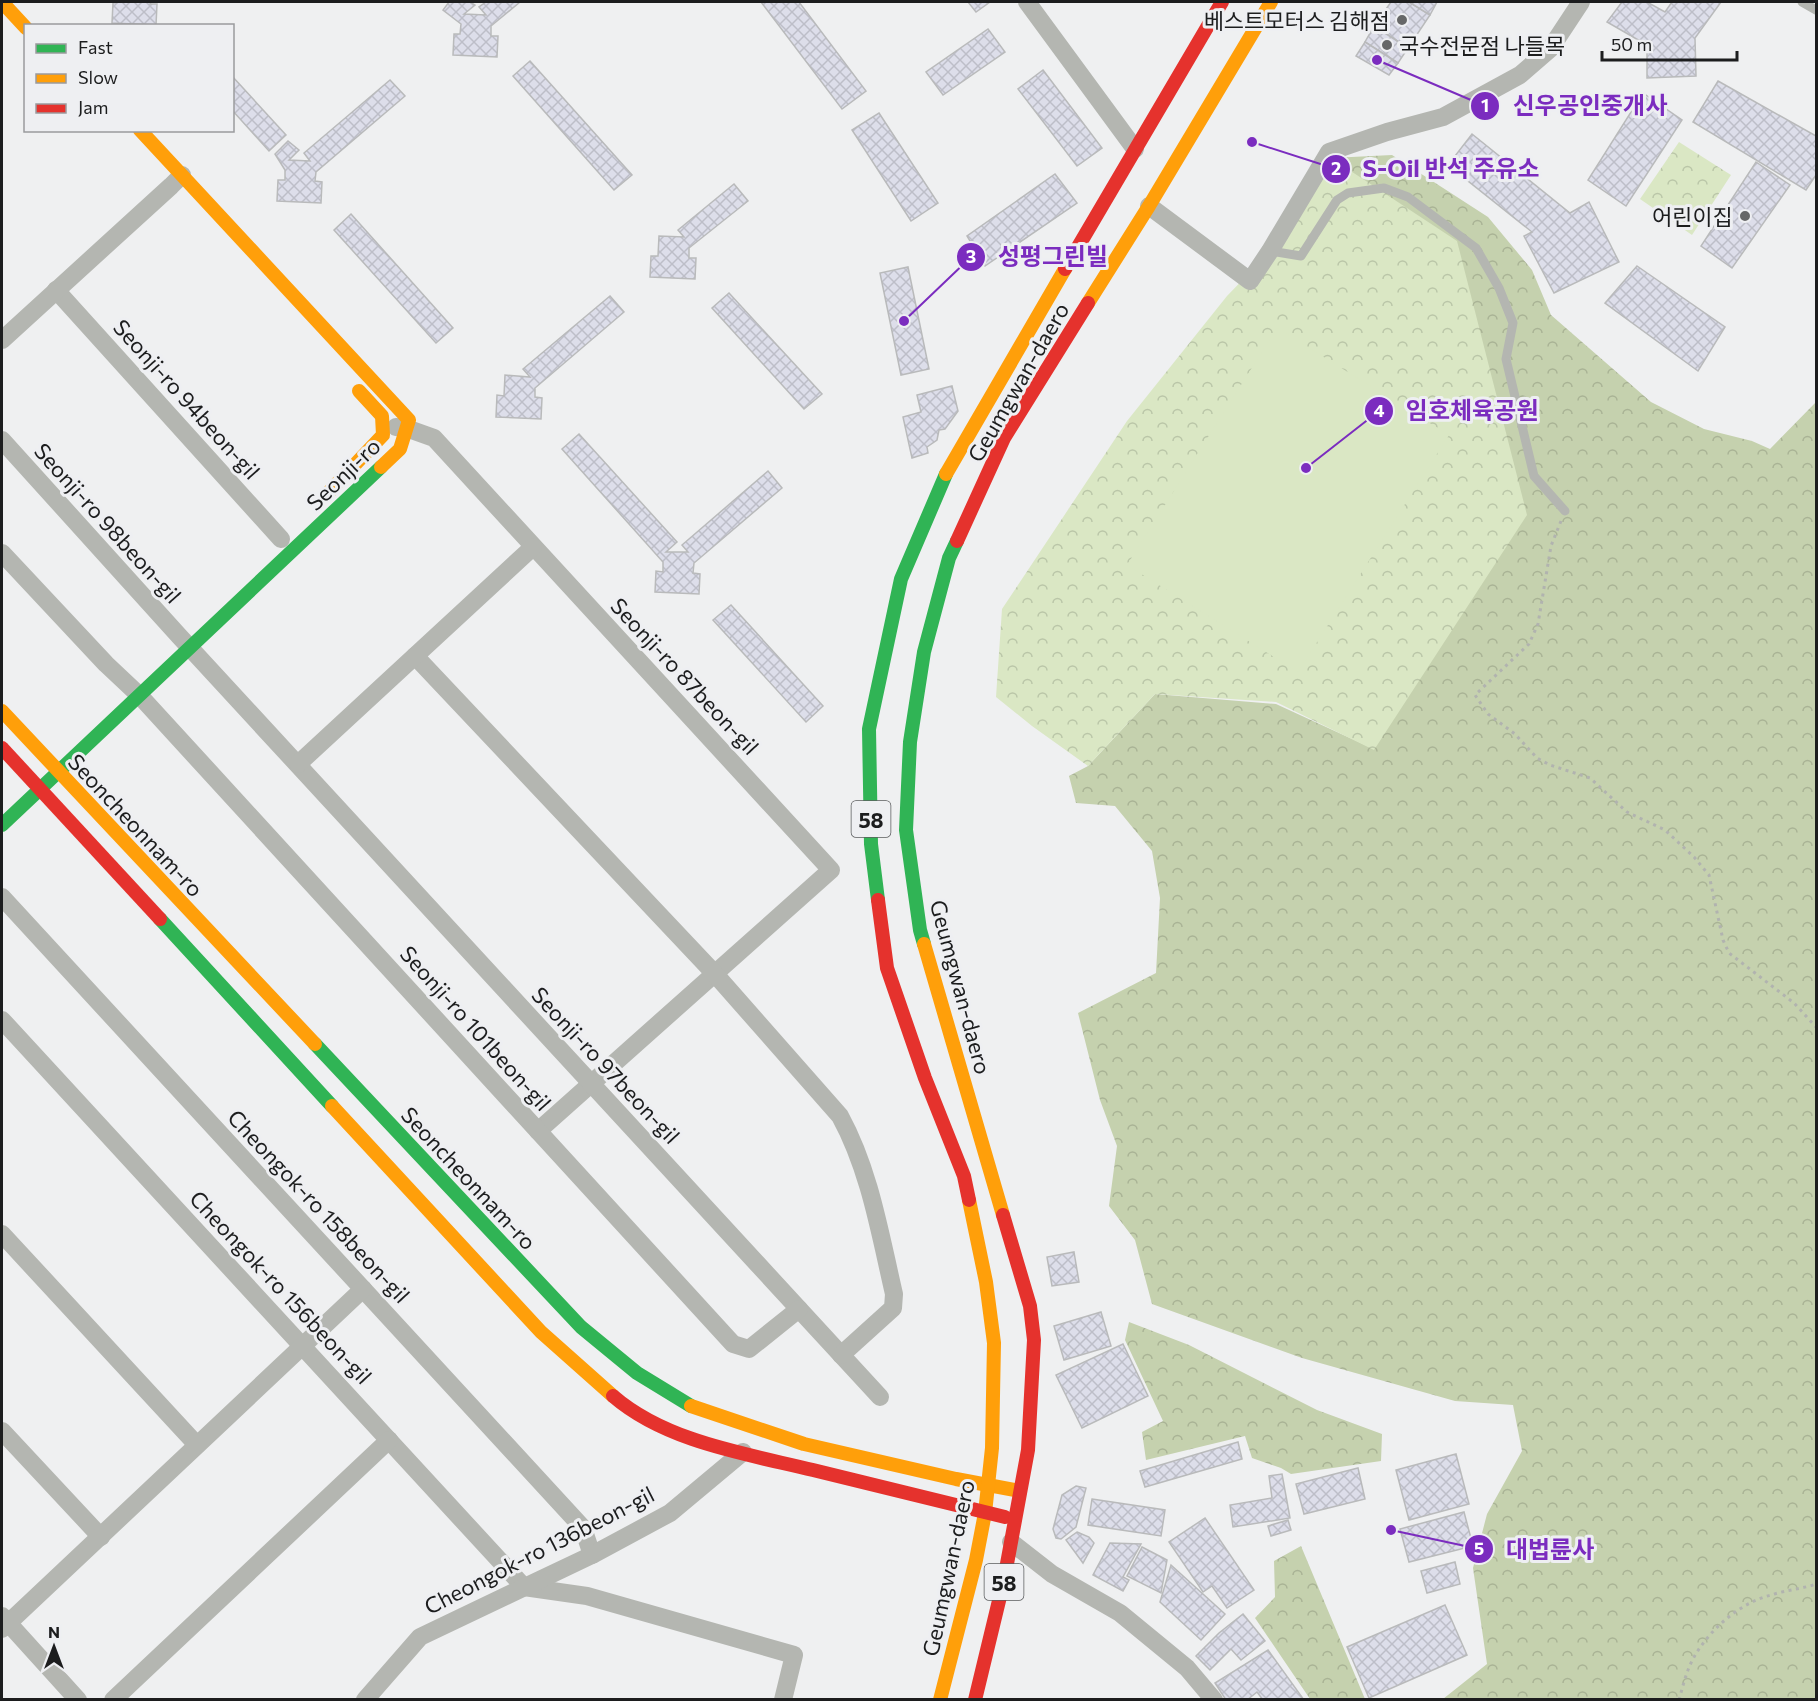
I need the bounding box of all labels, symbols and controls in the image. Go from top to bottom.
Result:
place label: 베스트모터스 김해점 [1204,7,1390,34]
marker: 베스트모터스 김해점 [1395,13,1409,27]
legend [24,24,234,132]
scale bar [1602,24,1737,62]
place label: 국수전문점 나들목 [1399,32,1565,59]
text: 50 m [1611,33,1652,55]
text: Fast [78,36,113,58]
marker: 국수전문점 나들목 [1380,38,1394,52]
text: Slow [78,66,118,88]
callout: 신우공인중개사 [1470,85,1679,127]
text: 신우공인중개사 [1513,90,1667,119]
text: 1 [1481,94,1489,116]
text: Jam [78,96,108,118]
callout: S-Oil 반석 주유소 [1321,148,1552,190]
text: S-Oil 반석 주유소 [1363,153,1539,182]
text: 2 [1331,157,1341,179]
place label: 어린이집 [1652,203,1733,230]
marker: 어린이집 [1738,209,1752,223]
callout: 성평그린빌 [956,236,1120,278]
text: 성평그린빌 [998,241,1108,270]
text: 3 [966,245,976,267]
street label: Geumgwan-daero [961,298,1075,466]
street label: Seonji-ro 94beon-gil [108,313,266,485]
callout: 임호체육공원 [1364,390,1550,432]
text: 임호체육공원 [1406,395,1538,424]
text: 4 [1373,399,1385,421]
street label: Seonji-ro [300,432,386,516]
street label: Seonji-ro 98beon-gil [29,437,187,609]
street label: Seonji-ro 87beon-gil [605,592,765,760]
street label: Seoncheonnam-ro [63,748,209,902]
road number: 58 [852,801,890,837]
street label: Geumgwan-daero [925,897,997,1077]
street label: Seonji-ro 101beon-gil [395,940,557,1116]
street label: Seonji-ro 97beon-gil [526,981,686,1149]
street label: Seoncheonnam-ro [396,1101,542,1255]
street label: Cheongok-ro 158beon-gil [222,1104,416,1308]
street label: Cheongok-ro 156beon-gil [184,1185,378,1389]
street label: Geumgwan-daero [916,1477,980,1659]
street label: Cheongok-ro 136beon-gil [419,1480,659,1620]
callout: 대법륜사 [1464,1528,1606,1570]
text: 대법륜사 [1506,1534,1594,1563]
text: 5 [1474,1537,1484,1559]
road number: 58 [984,1564,1024,1600]
north arrow [24,1617,84,1677]
text: N [48,1622,60,1641]

